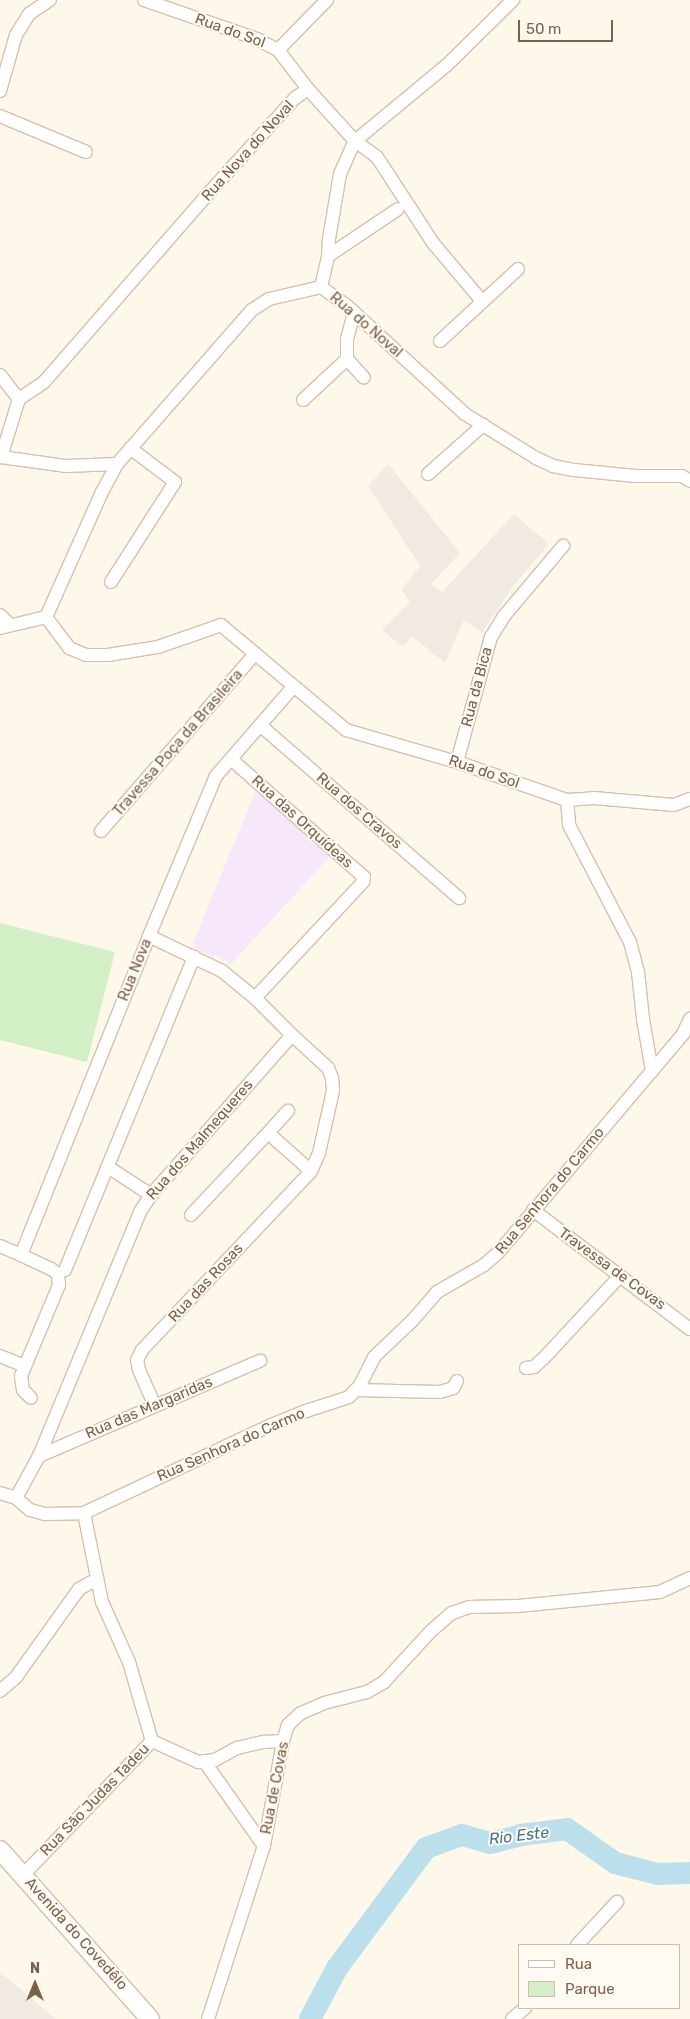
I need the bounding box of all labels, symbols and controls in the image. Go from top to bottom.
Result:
street label: Rua do Sol [192,10,268,52]
scale bar [520,10,615,42]
text: 50 m [526,20,561,38]
street label: Rua Nova do Noval [198,97,298,205]
street label: Rua do Noval [326,288,406,362]
street label: Rua da Bica [458,645,496,729]
street label: Travessa Poça da Brasileira [109,666,247,820]
street label: Rua do Sol [446,752,522,792]
street label: Rua dos Cravos [312,769,406,853]
street label: Rua das Orquídeas [248,772,356,872]
street label: Rua Nova [114,936,156,1004]
street label: Rua dos Malmequeres [143,1076,257,1204]
street label: Rua Senhora do Carmo [492,1124,608,1258]
street label: Travessa de Covas [555,1224,669,1314]
street label: Rua das Rosas [165,1240,247,1326]
street label: Rua das Margaridas [83,1373,215,1443]
street label: Rua Senhora do Carmo [154,1404,308,1486]
street label: Rua São Judas Tadeu [37,1740,153,1860]
street label: Rua de Covas [257,1740,293,1836]
water label: Rio Este [488,1823,550,1849]
street label: Avenida do Covedêlo [21,1874,131,1994]
legend [518,1944,680,2009]
text: Rua [565,1955,592,1973]
north arrow [10,1959,60,2009]
text: N [30,1960,40,1977]
text: Parque [565,1980,615,1998]

